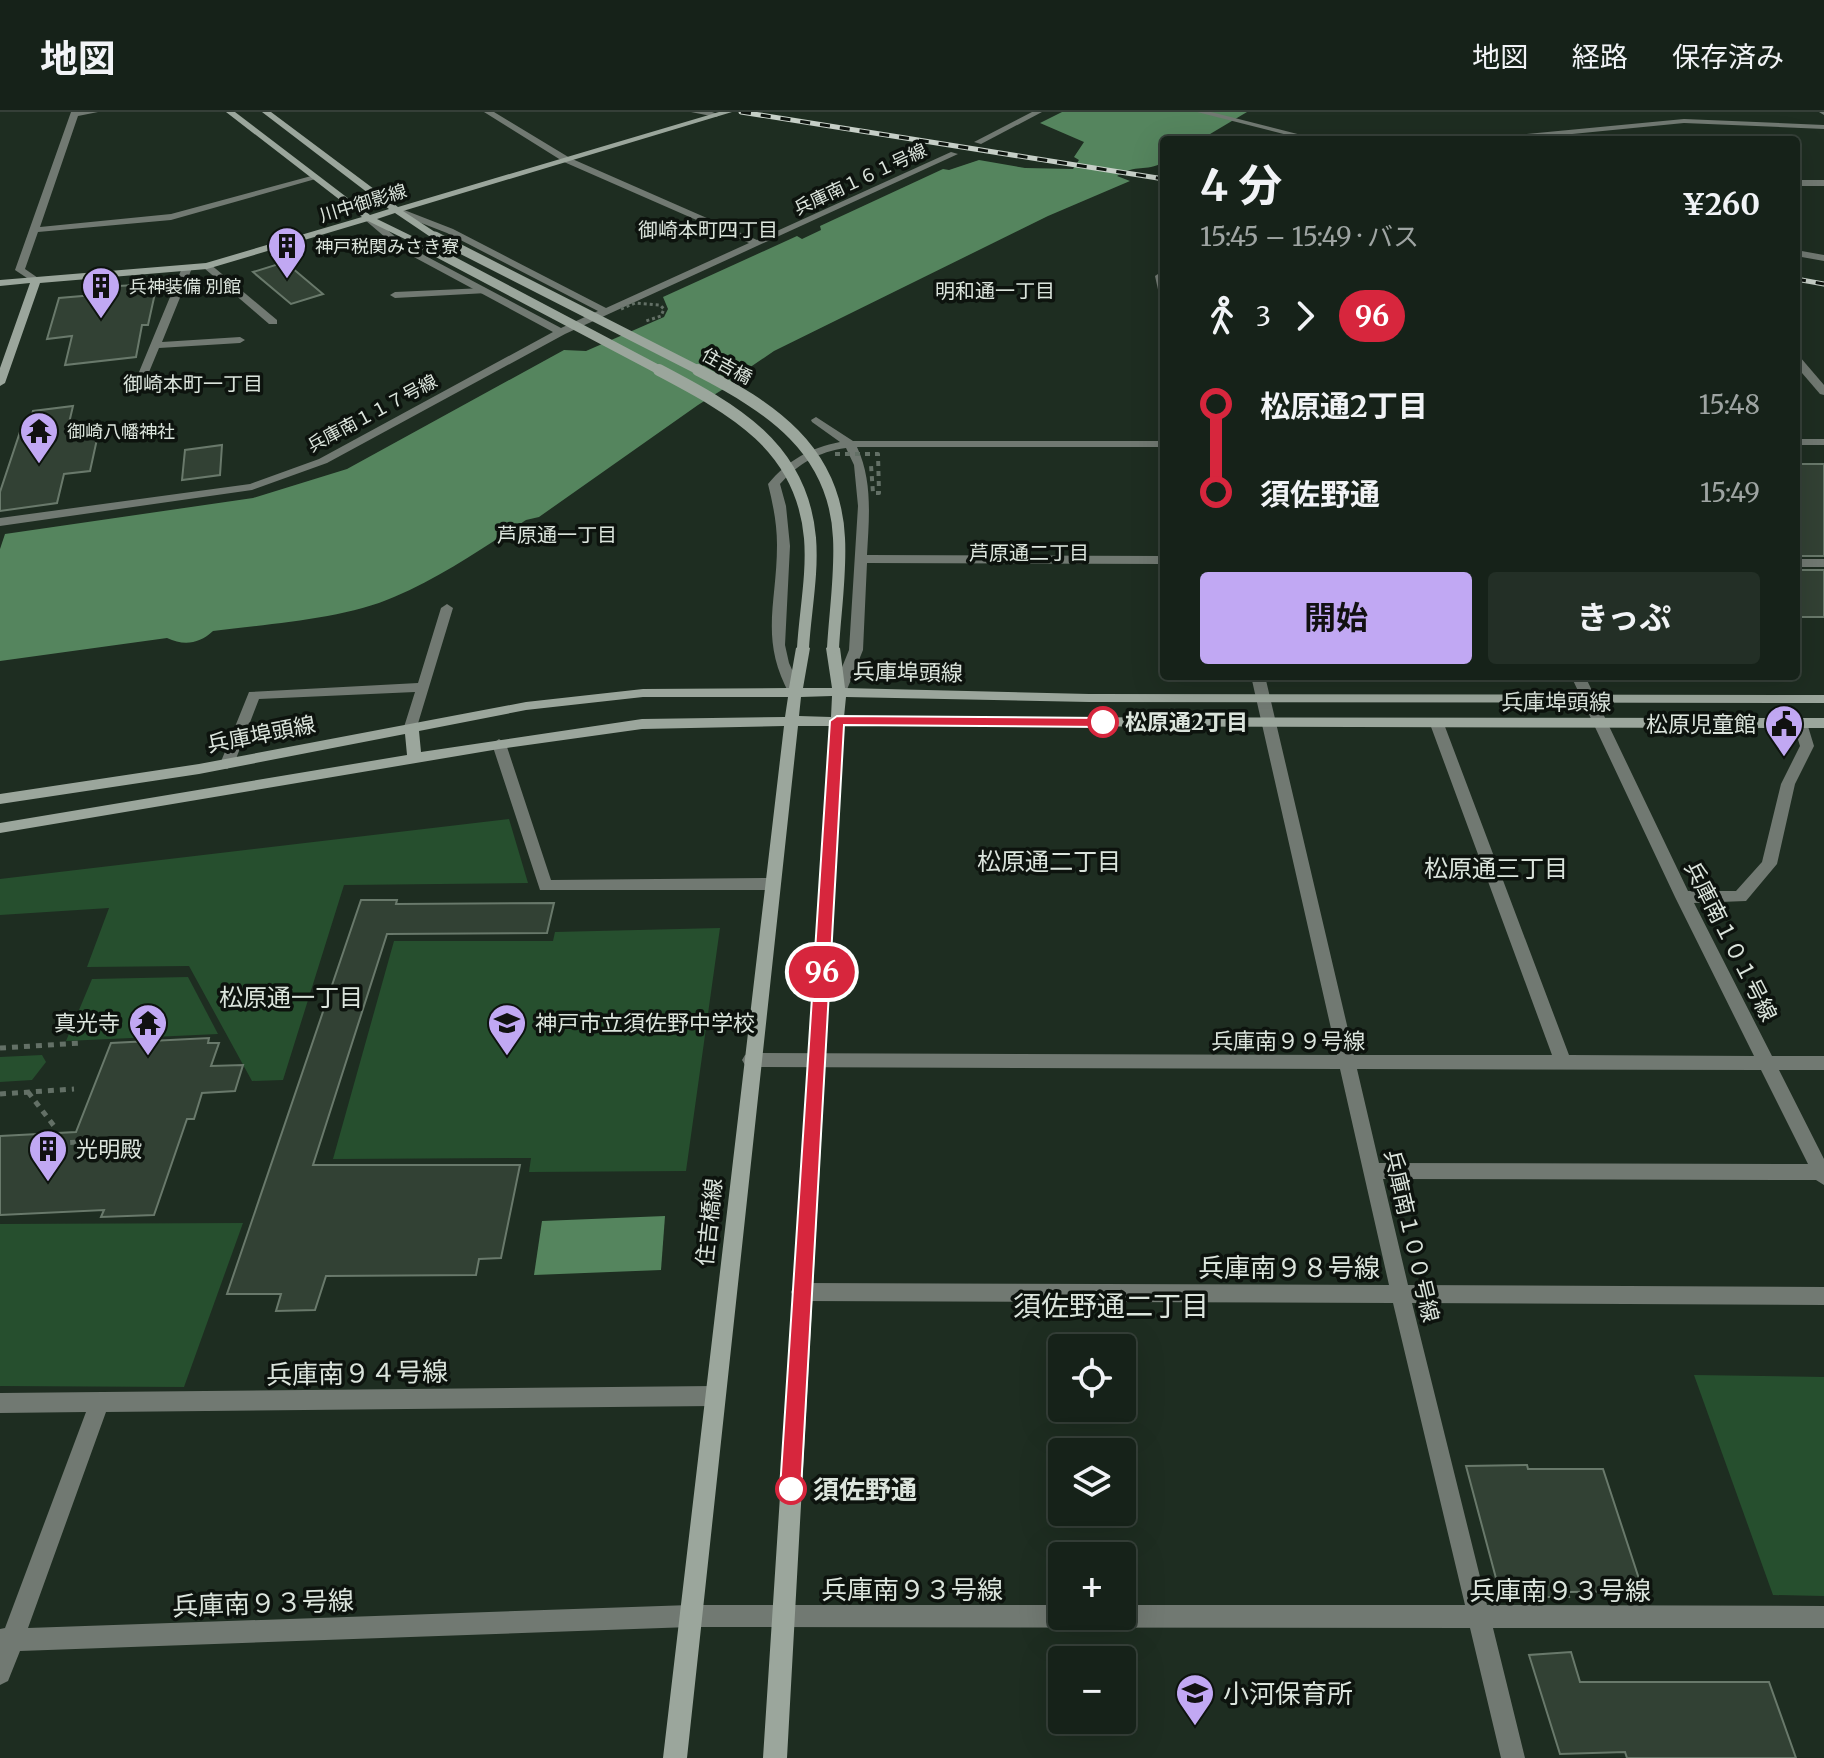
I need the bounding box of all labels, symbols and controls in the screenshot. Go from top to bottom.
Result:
text: 地図 [40,35,116,82]
text: 地図 [1472,39,1528,75]
text: 経路 [1572,39,1628,75]
text: 保存済み [1672,39,1784,75]
street label: 兵庫南１６１号線 [790,138,930,220]
text: 4 分 [1200,158,1282,213]
street label: 川中御影線 [317,179,409,227]
text: ¥260 [1682,185,1760,223]
district label: 御崎本町四丁目 [638,217,778,242]
text: 15:45 – 15:49 · バス [1200,220,1419,253]
building icon: 神戸税関みさき寮 [266,225,308,280]
place label: 神戸税関みさき寮 [315,235,459,258]
building icon: 兵神装備 別館 [80,265,122,320]
place label: 兵神装備 別館 [129,275,241,298]
district label: 明和通一丁目 [935,278,1055,303]
icon: walk [1200,294,1244,338]
icon: forward [1283,294,1327,338]
text: 96 [1355,298,1389,334]
text: 3 [1256,300,1271,333]
street label: 住吉橋 [698,343,756,389]
street label: 兵庫南１１７号線 [303,369,441,457]
district label: 御崎本町一丁目 [123,371,263,396]
text: 松原通2丁目 [1260,387,1428,425]
text: 15:48 [1699,388,1760,421]
temple icon: 御崎八幡神社 [18,410,60,465]
place label: 御崎八幡神社 [67,420,175,443]
text: 須佐野通 [1260,475,1380,513]
text: 15:49 [1700,476,1760,509]
district label: 芦原通一丁目 [497,522,617,547]
district label: 芦原通二丁目 [969,540,1089,565]
button: 開始 [1200,572,1472,664]
button: きっぷ [1488,572,1760,664]
street label: 兵庫埠頭線 [853,657,963,687]
street label: 兵庫埠頭線 [1501,688,1611,716]
public building icon: 松原児童館 [1763,703,1805,758]
marker: 松原通2丁目 [1088,707,1118,737]
place label: 松原通2丁目 [1125,708,1248,736]
street label: 兵庫埠頭線 [204,710,318,758]
place label: 松原児童館 [1646,710,1756,738]
district label: 松原通二丁目 [977,846,1121,877]
district label: 松原通三丁目 [1424,853,1568,884]
street label: 兵庫南１０１号線 [1679,856,1783,1026]
line badge: 96 [786,946,858,998]
text: 96 [805,954,839,990]
district label: 松原通一丁目 [219,982,363,1013]
temple icon: 真光寺 [127,1002,169,1057]
school or university icon: 神戸市立須佐野中学校 [486,1002,528,1057]
place label: 真光寺 [54,1009,120,1037]
place label: 神戸市立須佐野中学校 [535,1009,755,1037]
street label: 兵庫南９９号線 [1211,1027,1365,1055]
building icon: 光明殿 [27,1128,69,1183]
place label: 光明殿 [76,1135,142,1163]
street label: 兵庫南１００号線 [1379,1147,1445,1325]
street label: 住吉橋線 [690,1177,728,1267]
street label: 兵庫南９８号線 [1198,1251,1380,1284]
district label: 須佐野通二丁目 [1013,1288,1209,1324]
map controls [1048,1334,1136,1734]
button: locate [1048,1334,1136,1422]
street label: 兵庫南９４号線 [266,1355,448,1391]
button: layers [1048,1438,1136,1526]
place label: 須佐野通 [813,1473,917,1506]
marker: 須佐野通 [776,1474,806,1504]
button: + [1048,1542,1136,1630]
street label: 兵庫南９３号線 [821,1573,1003,1606]
street label: 兵庫南９３号線 [1469,1574,1651,1607]
street label: 兵庫南９３号線 [171,1583,355,1623]
button: − [1048,1646,1136,1734]
school or university icon: 小河保育所 [1174,1672,1216,1727]
place label: 小河保育所 [1223,1677,1353,1710]

